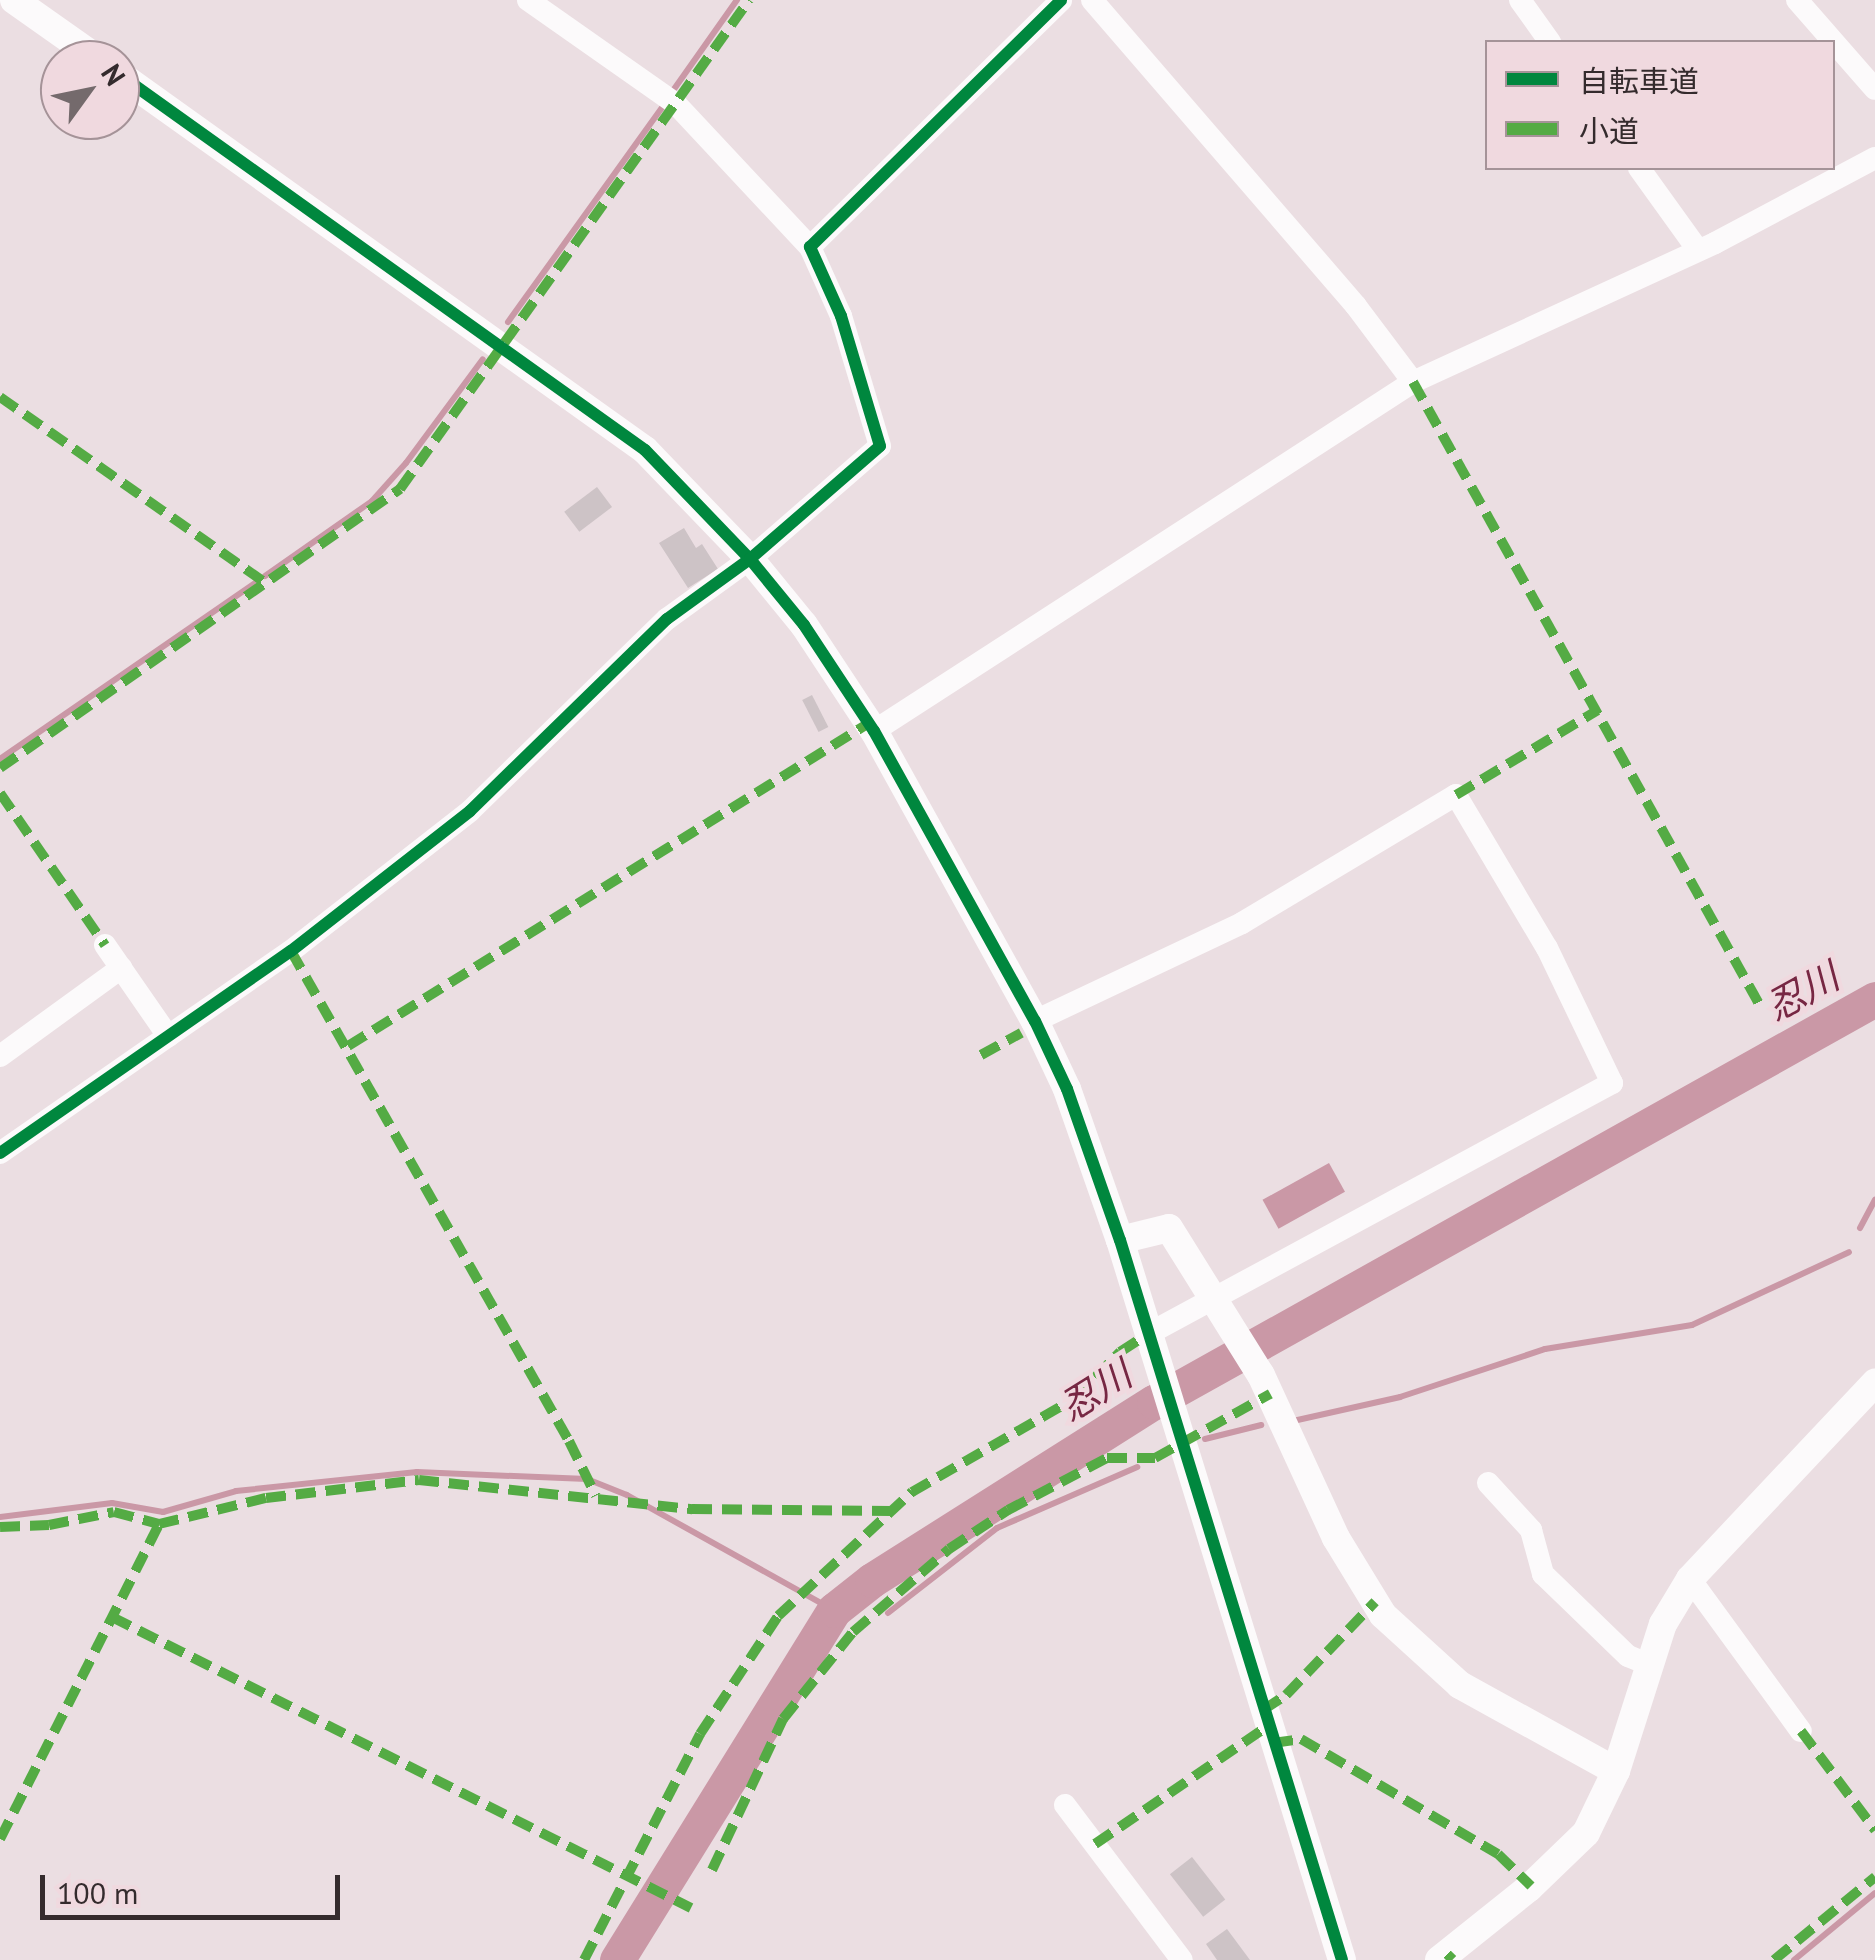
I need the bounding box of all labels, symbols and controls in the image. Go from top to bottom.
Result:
north arrow [40,40,140,140]
legend [1485,40,1835,170]
text: N [93,57,134,92]
text: 自転車道 [1579,61,1699,100]
text: 小道 [1579,111,1639,150]
water label: 忍川 [1758,953,1846,1029]
water label: 忍川 [1051,1351,1139,1429]
scale bar [45,1855,345,1917]
text: 100 m [57,1873,138,1912]

